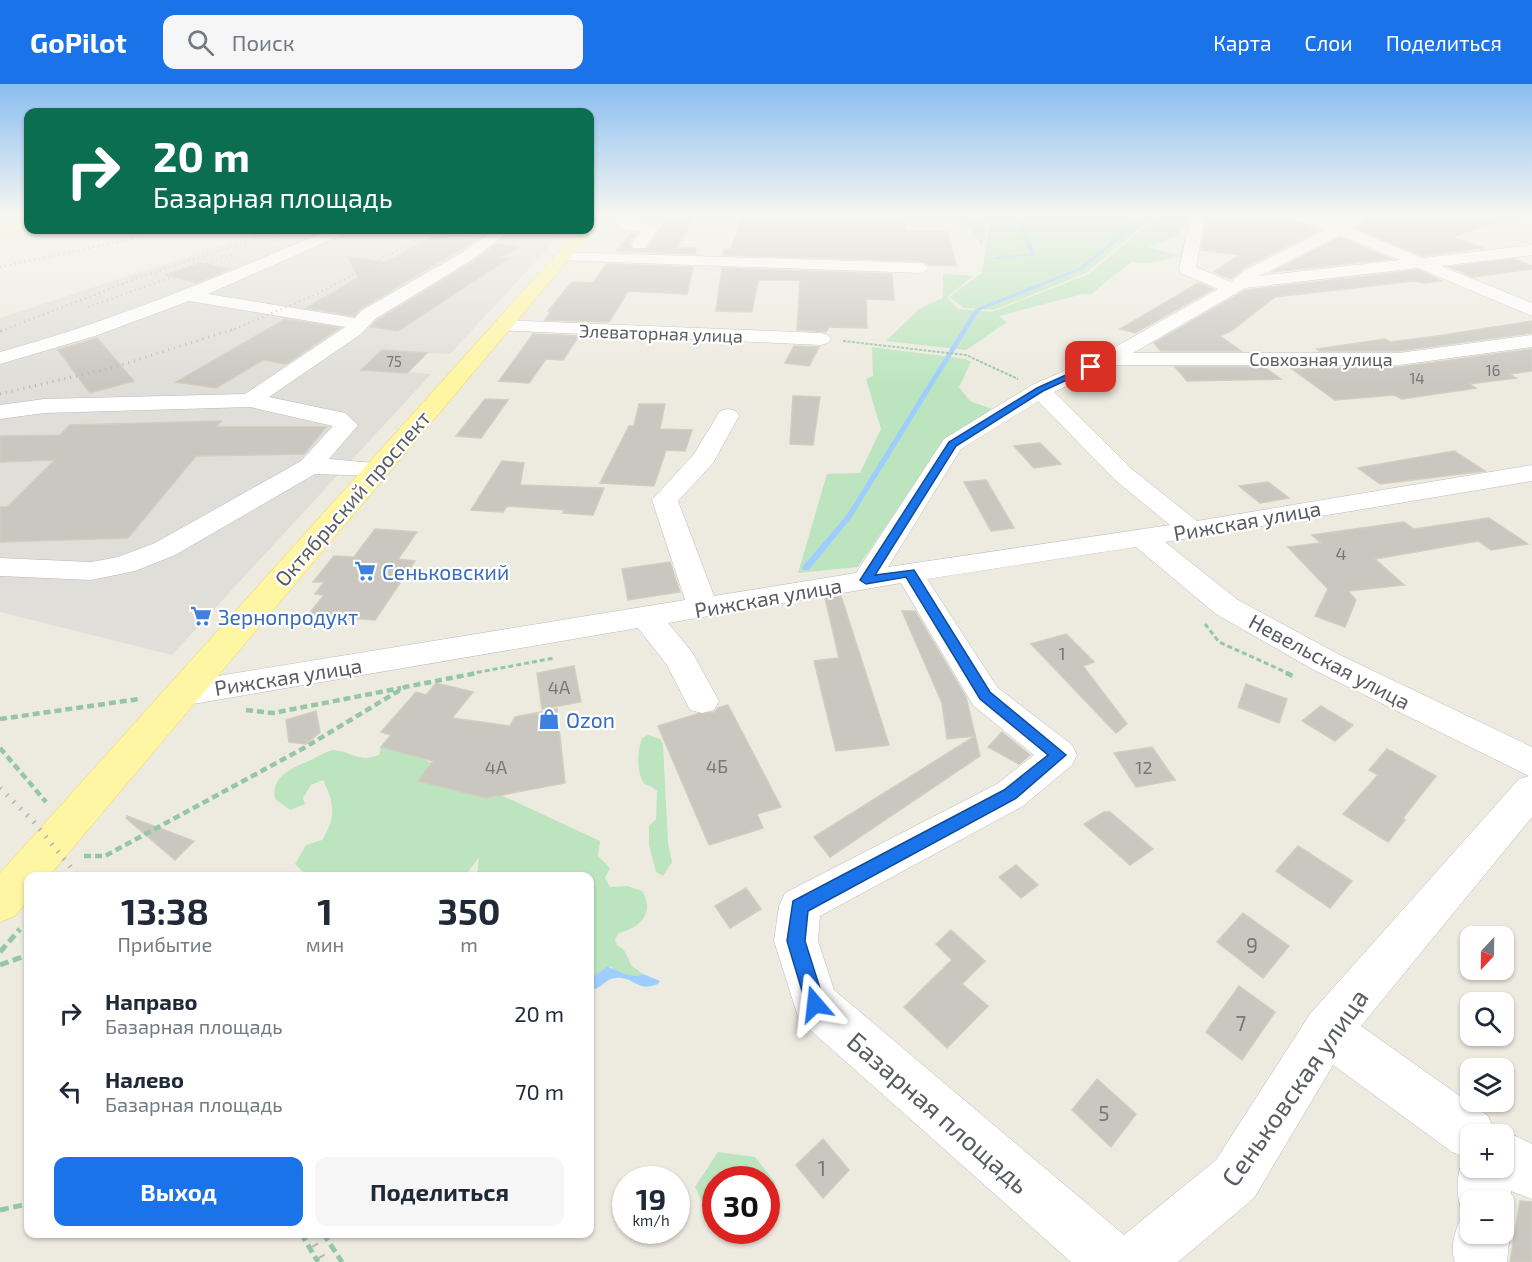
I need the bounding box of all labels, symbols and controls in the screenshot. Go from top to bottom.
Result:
search box [163,15,583,69]
text: GoPilot [30,25,127,59]
icon: search [184,26,217,59]
text: Поиск [232,29,295,55]
text: Карта [1213,30,1272,55]
text: Слои [1305,30,1353,55]
text: Поделиться [1386,30,1502,55]
text: 20 m [153,130,250,180]
icon: right [54,132,132,210]
text: Базарная площадь [153,181,393,213]
street label: Элеваторная улица [579,319,743,347]
pin [1065,341,1116,392]
street label: Совхозная улица [1249,348,1393,370]
icon: arrive [1074,350,1107,383]
house number: 75 [386,352,402,370]
house number: 16 [1486,361,1500,379]
house number: 14 [1409,369,1425,387]
street label: Октябрьский проспект [269,405,435,591]
street label: Рижская улица [1171,495,1323,546]
house number: 4 [1335,542,1347,564]
supermarket icon: Сеньковский [353,559,377,583]
place label: Сеньковский [382,559,509,584]
street label: Рижская улица [692,572,844,623]
supermarket icon: Зернопродукт [189,604,213,628]
place label: Зернопродукт [218,604,358,630]
street label: Невельская улица [1245,608,1415,715]
house number: 1 [1058,642,1066,664]
street label: Рижская улица [212,652,364,701]
house number: 4А [548,676,571,698]
shop icon: Ozon [537,707,561,731]
place label: Ozon [566,707,615,732]
house number: 4Б [706,755,728,777]
house number: 4А [485,756,508,778]
house number: 12 [1135,756,1153,778]
text: 13:38 [121,889,209,932]
text: 1 [317,889,333,932]
text: 350 [438,889,501,932]
north arrow [1460,926,1514,980]
map controls [1460,926,1514,1244]
text: Прибытие [117,932,212,956]
text: мин [306,932,344,956]
text: m [460,932,478,956]
house number: 9 [1246,932,1258,957]
position arrow [783,972,847,1036]
street label: Сеньковская улица [1214,982,1375,1192]
text: Направо [105,988,198,1014]
button: search [1460,992,1514,1046]
icon: right [54,997,87,1030]
text: 20 m [514,1000,564,1026]
house number: 7 [1236,1010,1247,1035]
text: Базарная площадь [105,1014,283,1038]
street label: Базарная площадь [842,1025,1036,1199]
button: layers [1460,1058,1514,1112]
text: Налево [105,1066,184,1092]
icon: left [54,1075,87,1108]
text: 70 m [515,1078,564,1104]
text: Базарная площадь [105,1092,283,1116]
house number: 5 [1098,1100,1110,1125]
button: + [1460,1124,1514,1178]
house number: 1 [818,1155,826,1180]
button: Выход [54,1157,303,1226]
button: Поделиться [315,1157,564,1226]
speed limit sign: 30 [702,1166,780,1244]
text: 19 [636,1180,666,1216]
button: − [1460,1190,1514,1244]
text: km/h [632,1211,670,1229]

